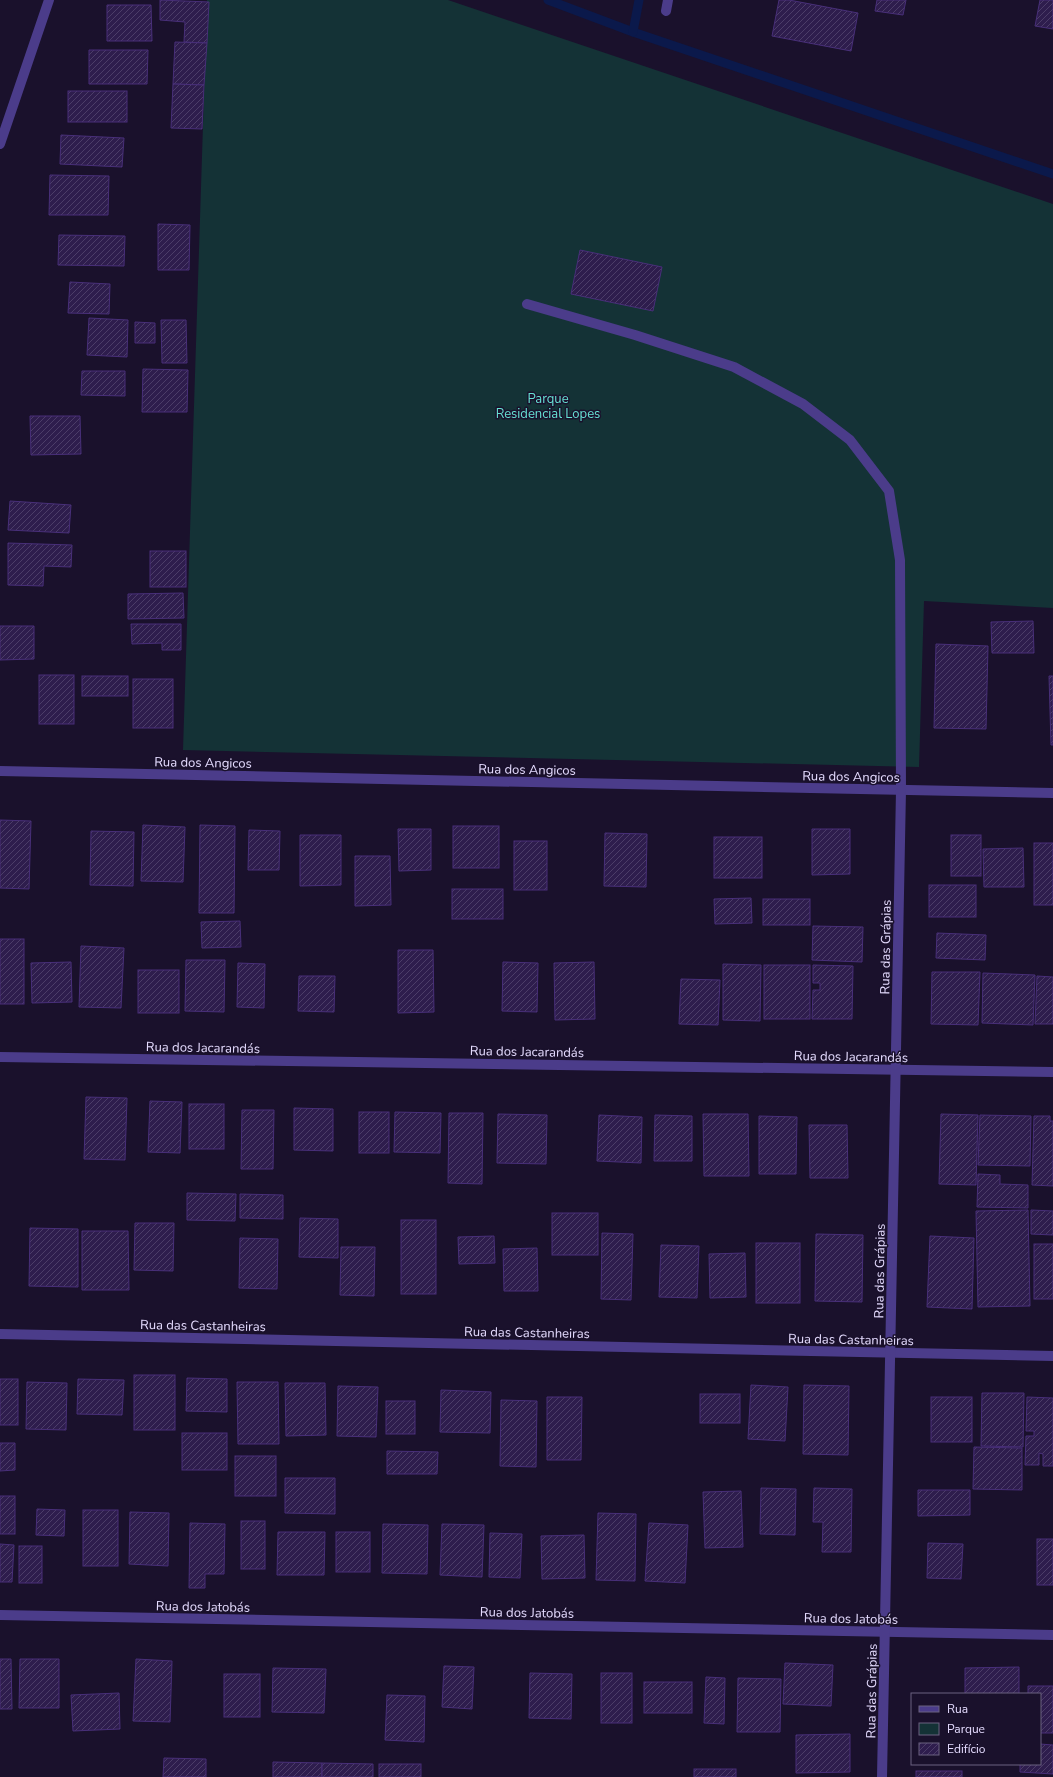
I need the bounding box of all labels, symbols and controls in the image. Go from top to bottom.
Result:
park label: Parque Residencial Lopes [496,390,600,423]
street label: Rua dos Angicos [154,753,252,773]
street label: Rua dos Angicos [478,760,576,780]
street label: Rua dos Angicos [802,767,900,787]
street label: Rua das Grápias [876,899,896,995]
street label: Rua dos Jacarandás [146,1038,260,1058]
street label: Rua dos Jacarandás [470,1042,584,1062]
street label: Rua dos Jacarandás [794,1047,908,1067]
street label: Rua das Grápias [870,1223,890,1319]
street label: Rua das Castanheiras [140,1316,266,1336]
street label: Rua das Castanheiras [464,1323,590,1343]
street label: Rua das Castanheiras [788,1330,914,1350]
street label: Rua dos Jatobás [156,1597,250,1617]
street label: Rua dos Jatobás [480,1603,574,1623]
street label: Rua dos Jatobás [804,1609,898,1629]
street label: Rua das Grápias [862,1643,882,1739]
legend [911,1693,1041,1765]
text: Rua [947,1701,968,1717]
text: Parque [947,1721,985,1737]
text: Edifício [947,1741,986,1757]

